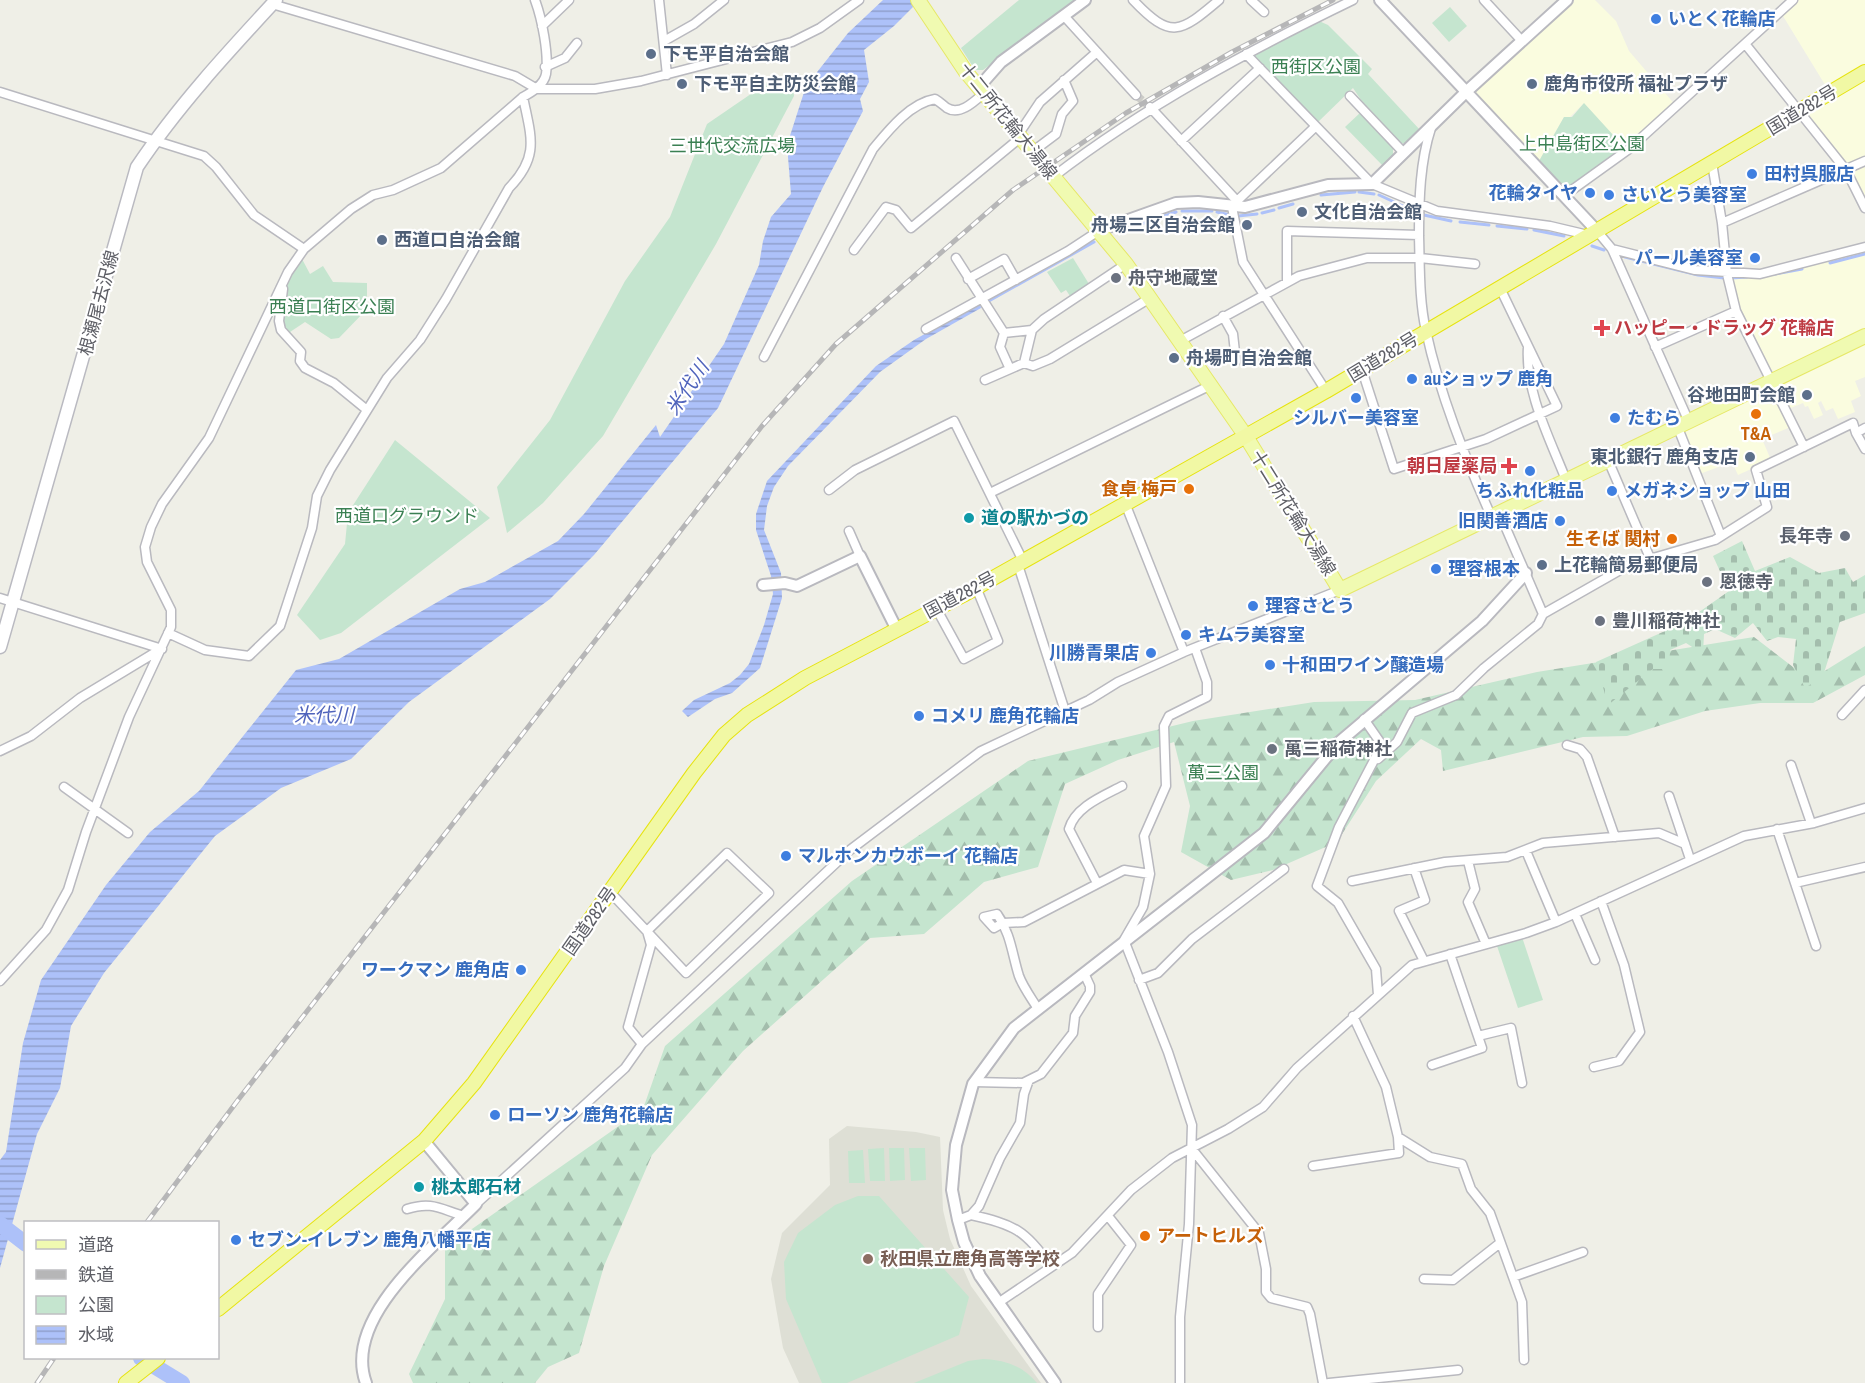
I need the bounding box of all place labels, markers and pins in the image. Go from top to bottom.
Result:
place label: いとく花輪店 [1668,6,1775,31]
marker: いとく花輪店 [1649,12,1663,26]
place label: 下モ平自治会館 [663,41,789,66]
marker: 下モ平自治会館 [644,47,658,61]
place label: 下モ平自主防災会館 [694,71,856,96]
place label: 鹿角市役所 福祉プラザ [1544,71,1728,96]
marker: 下モ平自主防災会館 [675,77,689,91]
marker: 鹿角市役所 福祉プラザ [1525,77,1539,91]
place label: 田村呉服店 [1764,161,1854,186]
marker: 田村呉服店 [1745,167,1759,181]
place label: 花輪タイヤ [1489,180,1578,205]
place label: さいとう美容室 [1621,182,1747,207]
marker: 花輪タイヤ [1583,186,1597,200]
marker: さいとう美容室 [1602,188,1616,202]
place label: 文化自治会館 [1314,199,1422,224]
marker: 文化自治会館 [1295,205,1309,219]
place label: 舟場三区自治会館 [1091,212,1235,237]
marker: 舟場三区自治会館 [1240,218,1254,232]
place label: 西道口自治会館 [394,227,520,252]
marker: 西道口自治会館 [375,233,389,247]
place label: パール美容室 [1635,245,1743,270]
marker: パール美容室 [1748,251,1762,265]
place label: 舟守地蔵堂 [1128,265,1218,290]
marker: 舟守地蔵堂 [1109,271,1123,285]
place label: ハッピー・ドラッグ 花輪店 [1614,315,1834,340]
marker: ハッピー・ドラッグ 花輪店 [1595,321,1609,335]
place label: 舟場町自治会館 [1186,345,1312,370]
marker: 舟場町自治会館 [1167,351,1181,365]
place label: auショップ 鹿角 [1424,366,1553,391]
marker: auショップ 鹿角 [1405,372,1419,386]
place label: 谷地田町会館 [1687,382,1795,407]
marker: 谷地田町会館 [1800,388,1814,402]
marker: シルバー美容室 [1349,391,1363,405]
place label: シルバー美容室 [1293,405,1419,430]
place label: たむら [1627,405,1681,430]
marker: T&A [1749,407,1763,421]
marker: たむら [1608,411,1622,425]
place label: T&A [1741,421,1772,446]
place label: 東北銀行 鹿角支店 [1590,444,1738,469]
marker: 東北銀行 鹿角支店 [1743,450,1757,464]
place label: 朝日屋薬局 [1407,453,1497,478]
marker: 朝日屋薬局 [1502,459,1516,473]
marker: ちふれ化粧品 [1523,464,1537,478]
place label: 食卓 梅戸 [1101,476,1177,501]
place label: ちふれ化粧品 [1476,478,1584,503]
place label: メガネショップ 山田 [1624,478,1790,503]
marker: 食卓 梅戸 [1182,482,1196,496]
marker: メガネショップ 山田 [1605,484,1619,498]
place label: 道の駅かづの [981,505,1089,530]
place label: 旧関善酒店 [1458,508,1548,533]
marker: 道の駅かづの [962,511,976,525]
marker: 旧関善酒店 [1553,514,1567,528]
place label: 長年寺 [1779,523,1833,548]
place label: 生そば 関村 [1566,526,1660,551]
marker: 長年寺 [1838,529,1852,543]
marker: 生そば 関村 [1665,532,1679,546]
place label: 上花輪簡易郵便局 [1554,552,1698,577]
place label: 理容根本 [1448,556,1520,581]
marker: 上花輪簡易郵便局 [1535,558,1549,572]
marker: 理容根本 [1429,562,1443,576]
place label: 恩徳寺 [1719,569,1773,594]
marker: 恩徳寺 [1700,575,1714,589]
place label: 理容さとう [1265,593,1355,618]
marker: 理容さとう [1246,599,1260,613]
place label: 豊川稲荷神社 [1612,608,1720,633]
marker: 豊川稲荷神社 [1593,614,1607,628]
place label: キムラ美容室 [1198,622,1305,647]
marker: キムラ美容室 [1179,628,1193,642]
place label: 川勝青果店 [1049,640,1139,665]
marker: 川勝青果店 [1144,646,1158,660]
place label: 十和田ワイン醸造場 [1282,652,1444,677]
marker: 十和田ワイン醸造場 [1263,658,1277,672]
place label: コメリ 鹿角花輪店 [931,703,1079,728]
marker: コメリ 鹿角花輪店 [912,709,926,723]
place label: 萬三稲荷神社 [1284,736,1392,761]
marker: 萬三稲荷神社 [1265,742,1279,756]
place label: マルホンカウボーイ 花輪店 [798,843,1018,868]
marker: マルホンカウボーイ 花輪店 [779,849,793,863]
place label: ワークマン 鹿角店 [361,957,509,982]
marker: ワークマン 鹿角店 [514,963,528,977]
place label: ローソン 鹿角花輪店 [507,1102,673,1127]
marker: ローソン 鹿角花輪店 [488,1108,502,1122]
place label: 桃太郎石材 [431,1174,521,1199]
marker: 桃太郎石材 [412,1180,426,1194]
place label: アートヒルズ [1157,1223,1264,1248]
place label: セブン-イレブン 鹿角八幡平店 [248,1227,491,1252]
marker: アートヒルズ [1138,1229,1152,1243]
marker: セブン-イレブン 鹿角八幡平店 [229,1233,243,1247]
place label: 秋田県立鹿角高等学校 [880,1246,1060,1271]
marker: 秋田県立鹿角高等学校 [861,1252,875,1266]

